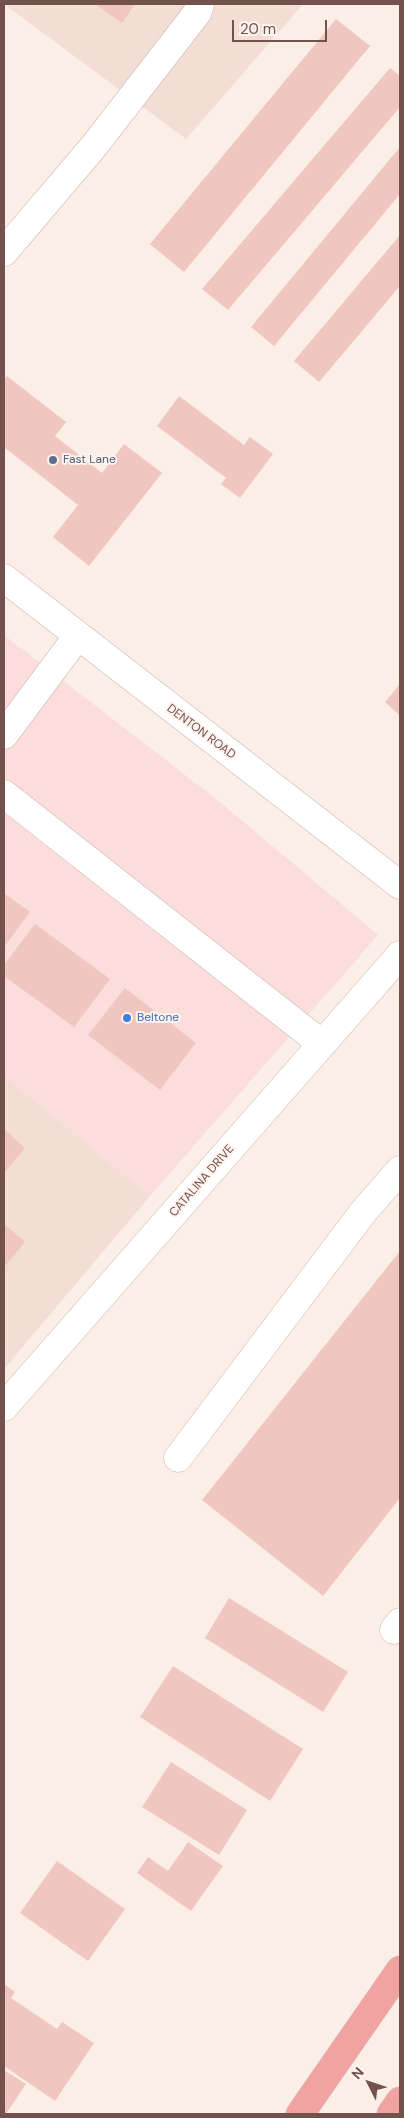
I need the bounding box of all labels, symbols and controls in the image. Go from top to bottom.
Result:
scale bar [234,10,329,42]
text: 20 m [240,19,276,39]
place label: Fast Lane [63,453,116,467]
marker: Fast Lane [47,454,59,466]
street label: DENTON ROAD [164,701,238,763]
place label: Beltone [137,1011,179,1025]
marker: Beltone [121,1012,133,1024]
street label: CATALINA DRIVE [167,1142,237,1220]
north arrow [344,2058,394,2108]
text: N [348,2063,368,2083]

